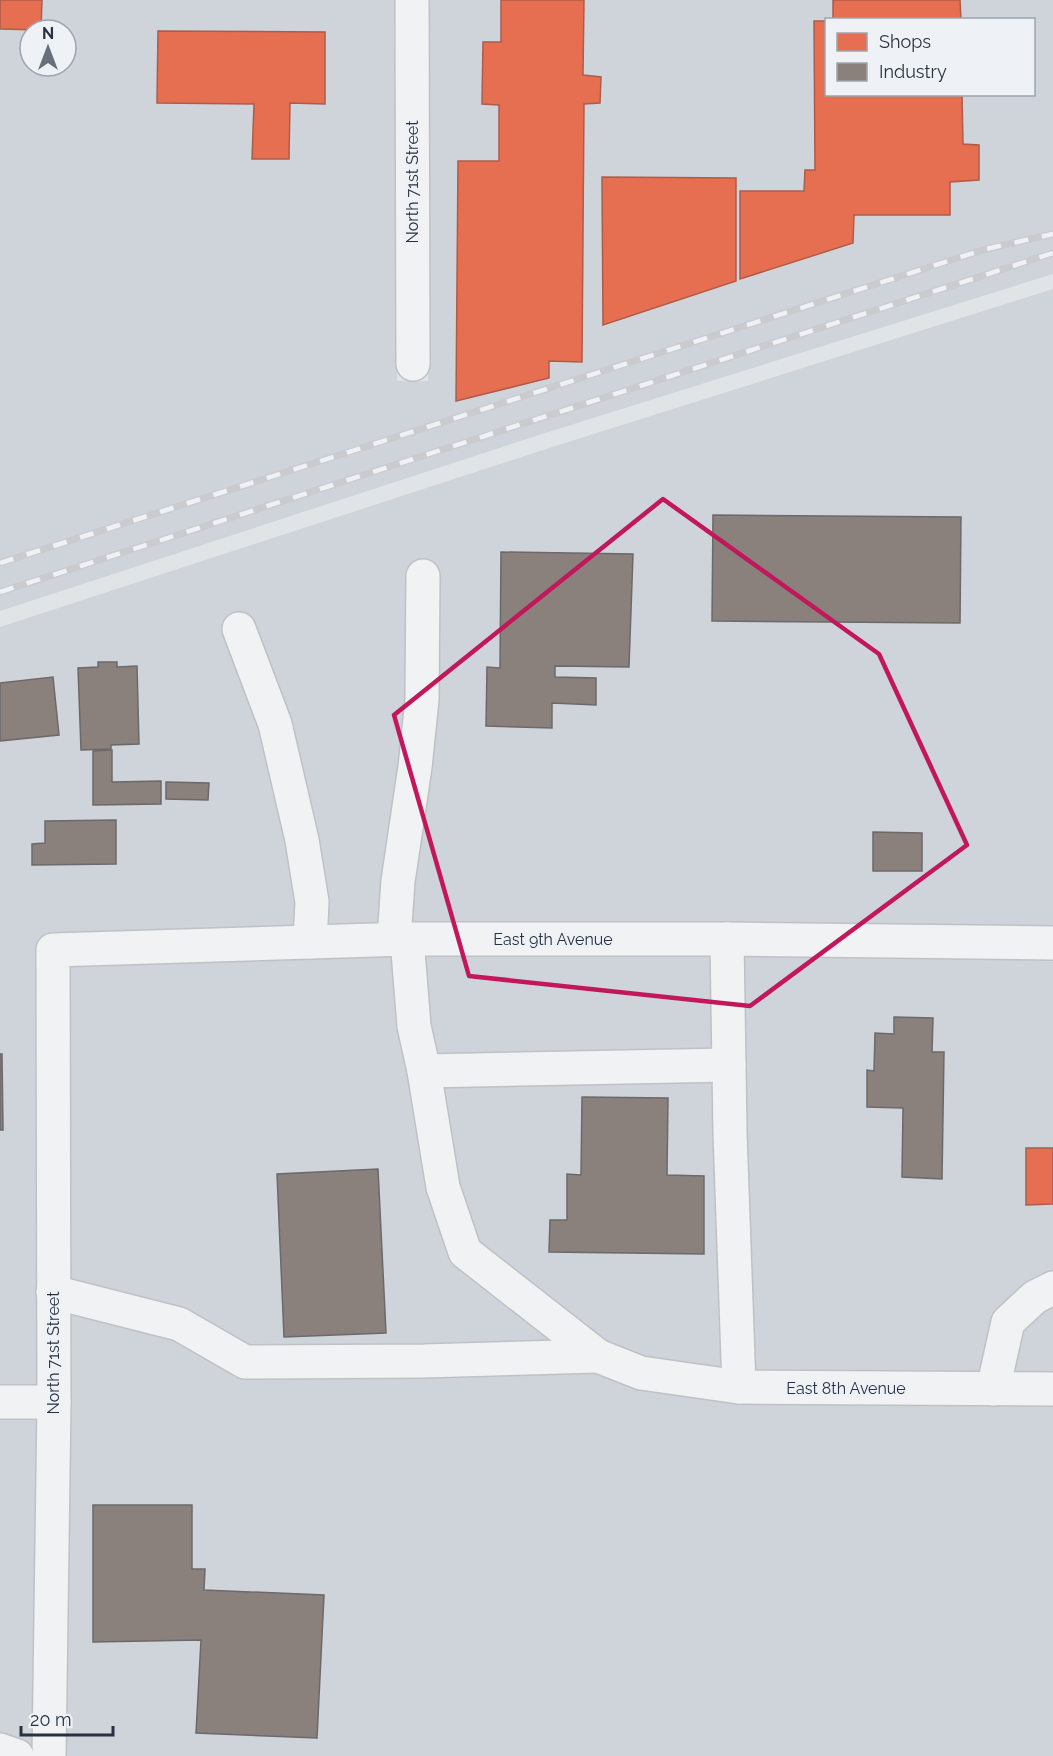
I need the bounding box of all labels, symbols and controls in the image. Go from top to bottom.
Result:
north arrow [18,18,78,78]
legend [825,18,1035,96]
text: N [42,24,54,43]
text: Shops [879,31,931,52]
text: Industry [879,61,947,82]
street label: North 71st Street [403,120,422,244]
street label: East 9th Avenue [493,930,613,949]
street label: North 71st Street [44,1291,63,1415]
street label: East 8th Avenue [786,1379,906,1398]
scale bar [21,1699,112,1737]
text: 20 m [30,1709,72,1730]

